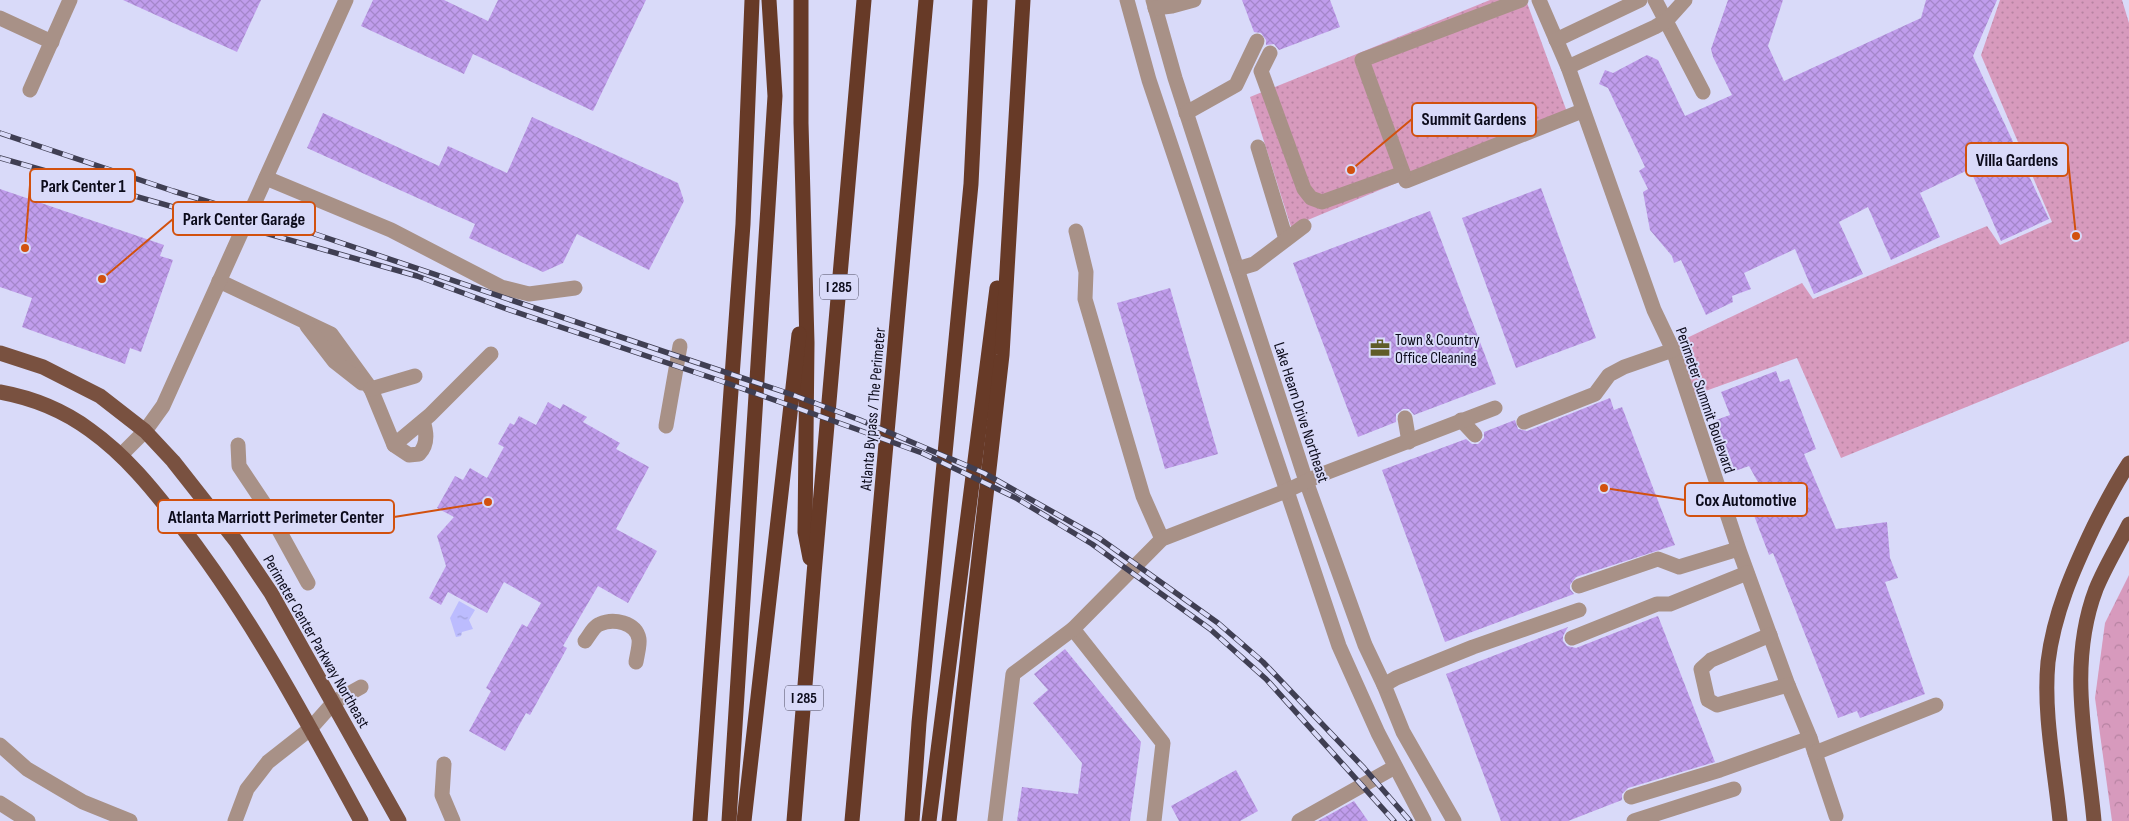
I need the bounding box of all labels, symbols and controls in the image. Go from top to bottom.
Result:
callout: Summit Gardens [1412,103,1536,136]
text: Summit Gardens [1422,109,1526,130]
callout: Villa Gardens [1966,143,2068,176]
text: Villa Gardens [1976,150,2058,171]
callout: Park Center 1 [30,169,135,202]
text: Park Center 1 [40,176,126,197]
callout: Park Center Garage [173,202,315,235]
text: Park Center Garage [183,209,305,230]
road number: I 285 [820,274,858,300]
street label: Perimeter Summit Boulevard [1671,325,1738,476]
street label: Atlanta Bypass / The Perimeter [857,326,890,493]
place label: Town & Country Office Cleaning [1395,331,1480,368]
office icon: Town & Country Office Cleaning [1369,337,1391,359]
street label: Lake Hearn Drive Northeast [1269,340,1332,485]
callout: Cox Automotive [1685,483,1807,516]
text: Cox Automotive [1695,490,1797,511]
callout: Atlanta Marriott Perimeter Center [158,500,394,533]
text: Atlanta Marriott Perimeter Center [167,507,385,528]
street label: Perimeter Center Parkway Northeast [258,552,373,732]
road number: I 285 [785,686,823,710]

